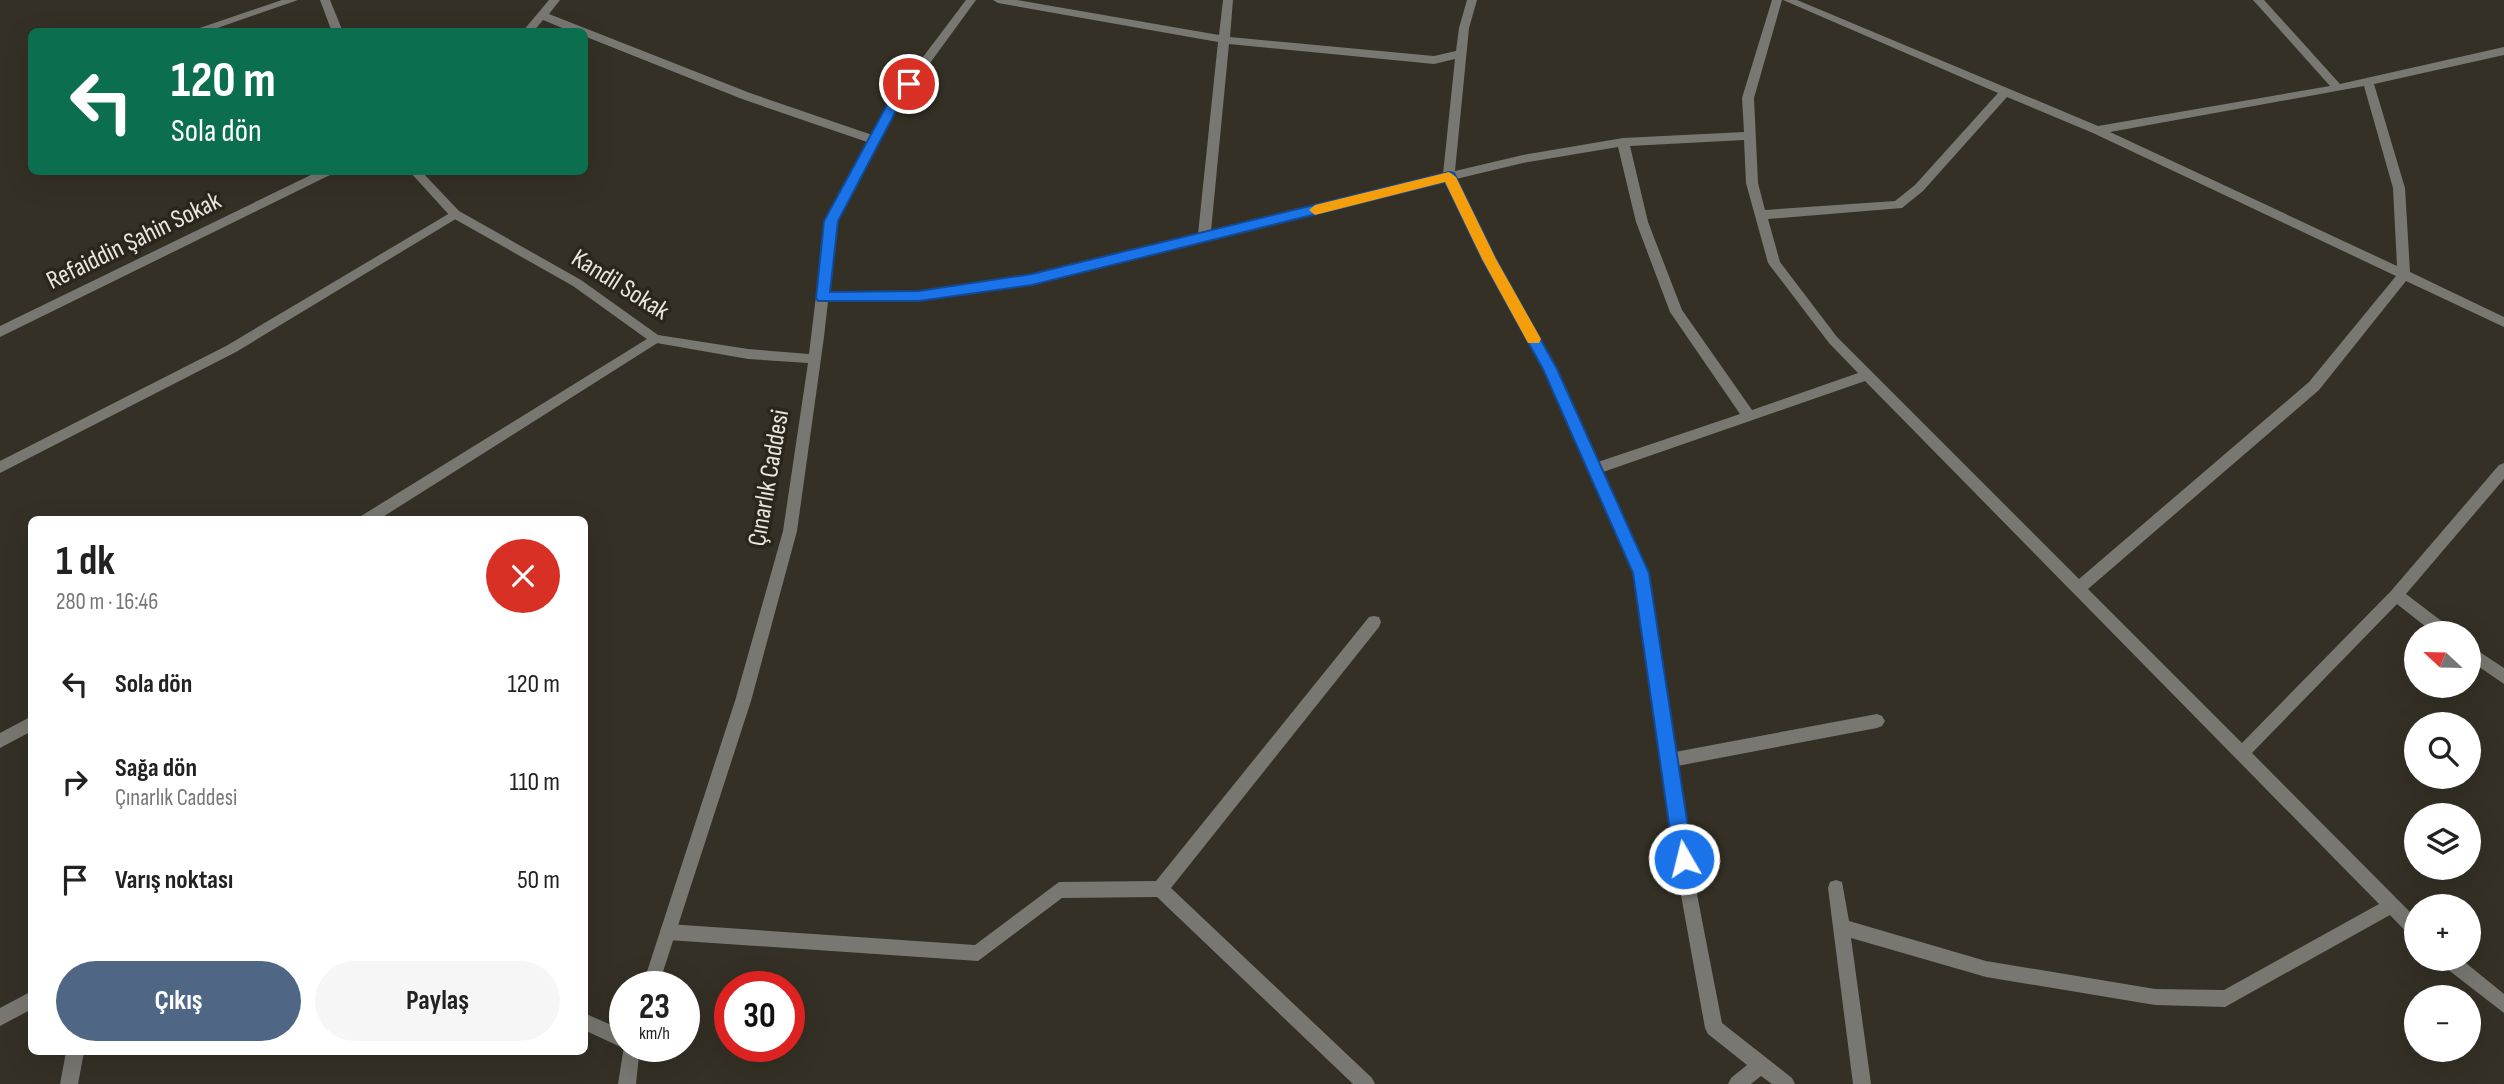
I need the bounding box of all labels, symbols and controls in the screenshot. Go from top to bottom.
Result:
text: 120 m [171,52,276,111]
pin [879,54,939,114]
icon: left [56,56,147,147]
icon: arrive [890,65,928,103]
text: Sola dön [171,112,262,151]
street label: Refaiddin Şahin Sokak [42,185,226,297]
street label: Kandil Sokak [565,243,675,327]
street label: Çınarlık Caddesi [742,407,796,549]
text: 1 dk [56,536,115,587]
button: close [486,539,560,613]
text: 280 m · 16:46 [56,588,158,616]
north arrow [2404,621,2482,698]
map controls [2404,621,2481,1062]
icon: left [56,665,94,703]
text: Sola dön [115,669,192,700]
text: 120 m [507,669,560,700]
button: search [2404,712,2481,789]
text: Sağa dön [115,753,197,784]
icon: right [56,763,94,801]
text: 110 m [509,767,560,798]
text: Çınarlık Caddesi [115,784,237,812]
button: layers [2404,803,2481,880]
position arrow [1647,822,1721,896]
icon: arrive [56,861,94,899]
text: Varış noktası [115,865,233,896]
text: 50 m [517,865,560,896]
button: + [2404,894,2481,971]
button: Çıkış [56,961,301,1041]
button: Paylaş [315,961,560,1041]
speed limit sign: 30 [714,971,805,1062]
button: − [2404,985,2481,1062]
text: 23 [639,986,670,1029]
text: km/h [639,1023,670,1044]

